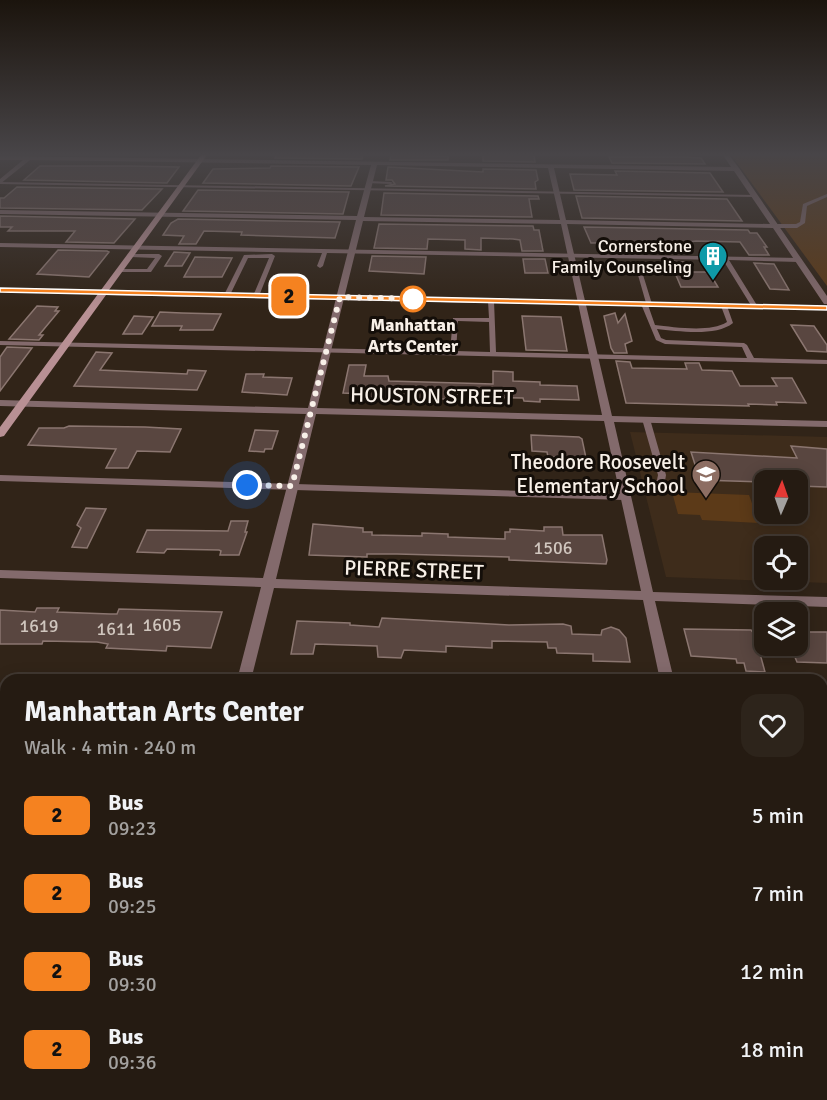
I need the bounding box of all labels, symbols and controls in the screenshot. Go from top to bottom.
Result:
place label: Cornerstone Family Counseling [551,235,692,278]
building icon: Cornerstone Family Counseling [697,240,729,282]
line badge: 2 [270,276,308,316]
text: 2 [283,283,295,309]
marker: Manhattan Arts Center [400,286,426,312]
place label: Manhattan Arts Center [368,314,459,357]
street label: HOUSTON STREET [350,382,515,410]
place label: Theodore Roosevelt Elementary School [511,449,685,499]
school or university icon: Theodore Roosevelt Elementary School [690,458,722,500]
your location [232,470,262,500]
north arrow [754,470,808,524]
map controls [754,470,808,656]
button: locate [754,536,808,590]
house number: 1506 [534,537,572,559]
street label: PIERRE STREET [344,555,485,585]
button: layers [754,602,808,656]
house number: 1605 [143,614,181,636]
house number: 1619 [20,615,58,637]
house number: 1611 [97,618,135,640]
button: heart [741,694,804,757]
text: Manhattan Arts Center [24,695,304,729]
text: Walk · 4 min · 240 m [24,735,196,760]
text: Bus [108,789,143,816]
text: 2 [51,802,63,828]
text: 5 min [752,802,804,829]
text: 09:23 [108,816,157,841]
text: Bus [108,867,143,894]
text: 2 [51,880,63,906]
text: 7 min [752,880,804,907]
text: 09:25 [108,894,157,919]
text: Bus [108,945,143,972]
text: 2 [51,958,63,984]
text: 12 min [740,958,804,985]
text: 09:30 [108,972,157,997]
text: Bus [108,1023,143,1050]
text: 2 [51,1036,63,1062]
text: 18 min [740,1036,804,1063]
text: 09:36 [108,1050,157,1075]

